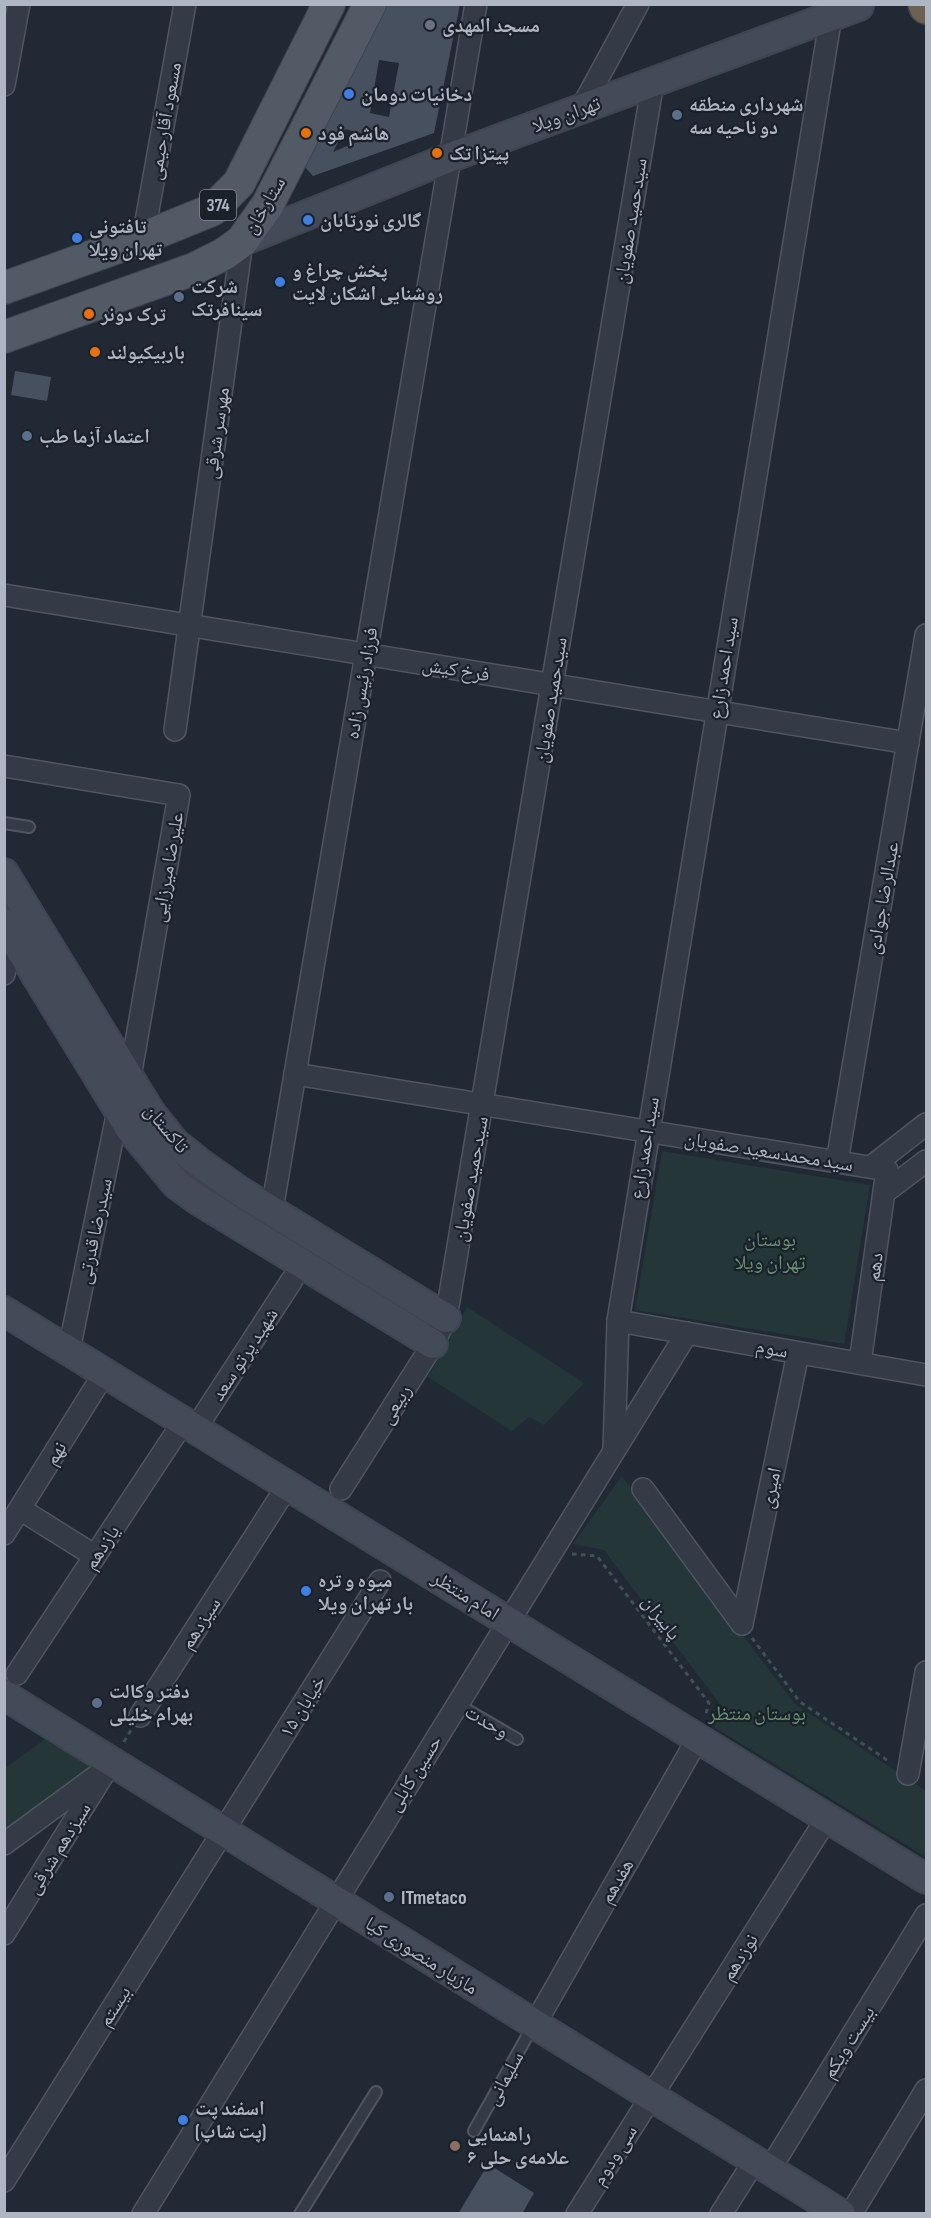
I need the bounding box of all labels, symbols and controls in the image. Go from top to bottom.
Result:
place label: مسجد المهدی [442,14,540,38]
marker: مسجد المهدی [423,18,437,32]
street label: مسعود آقارحیمی [143,60,187,182]
place label: دخانیات دومان [361,83,472,107]
marker: دخانیات دومان [342,87,356,101]
street label: تهران ویلا [529,92,604,138]
place label: شهرداری منطقه دو ناحیه سه [689,93,804,140]
marker: شهرداری منطقه دو ناحیه سه [670,108,684,122]
place label: هاشم فود [318,122,389,147]
marker: هاشم فود [299,126,313,140]
place label: پیتزا تک [449,142,509,166]
marker: پیتزا تک [430,146,444,160]
street label: سیدحمید صفویان [609,156,653,286]
street label: ستارخان [238,172,291,239]
road number: 374 [200,190,236,220]
place label: گالری نورتابان [320,209,422,233]
marker: گالری نورتابان [301,213,315,227]
place label: تافتونی تهران ویلا [89,215,163,262]
marker: تافتونی تهران ویلا [70,231,84,245]
place label: پخش چراغ و روشنایی اشکان لایت [292,259,443,306]
place label: شرکت سینافرتک [191,275,262,322]
marker: پخش چراغ و روشنایی اشکان لایت [273,275,287,289]
marker: شرکت سینافرتک [172,290,186,304]
place label: ترک دونر [100,303,166,327]
marker: ترک دونر [82,307,96,321]
place label: باربیکیولند [107,341,185,365]
marker: باربیکیولند [88,345,102,359]
street label: مهرسر شرقی [199,386,235,481]
place label: اعتماد آزما طب [39,425,150,449]
marker: اعتماد آزما طب [20,429,34,443]
street label: سید احمد زارع [704,615,744,721]
street label: فرزاد رئیس زاده [340,625,384,741]
street label: سیدحمید صفویان [529,635,573,765]
street label: فرخ کیش [420,653,491,687]
street label: علیرضا میرزایی [146,810,190,924]
street label: عبدالرضا جوادی [861,840,905,956]
street label: سید احمد زارع [625,1095,665,1201]
street label: تاکستان [139,1099,194,1158]
street label: سیدحمید صفویان [448,1114,494,1244]
street label: سید محمدسعید صفویان [683,1127,855,1177]
street label: سیدرضا قدرتی [72,1176,118,1286]
park label: بوستان تهران ویلا [735,1228,805,1275]
street label: دهم [861,1251,890,1283]
street label: شهید پرتو سعد [206,1304,284,1405]
street label: سوم [754,1334,790,1365]
street label: ربیعی [374,1380,417,1429]
street label: نهم [39,1437,73,1470]
street label: امیری [755,1465,787,1511]
street label: یازدهم [79,1521,126,1575]
street label: امام منتظر [426,1565,504,1627]
place label: میوه و تره بار تهران ویلا [318,1569,413,1616]
marker: میوه و تره بار تهران ویلا [299,1584,313,1598]
street label: پاییزان [636,1590,686,1645]
street label: سیزدهم [175,1593,227,1655]
street label: خیابان ۱۵ [275,1671,331,1742]
place label: دفتر وکالت بهرام خلیلی [109,1680,193,1728]
marker: دفتر وکالت بهرام خلیلی [90,1696,104,1710]
street label: وحدت [460,1700,513,1744]
park label: بوستان منتظر [707,1702,806,1726]
street label: حسین کابلی [382,1731,448,1816]
street label: سیزدهم شرقی [21,1798,97,1900]
street label: هفدهم [594,1855,640,1909]
place label: ITmetaco [401,1886,467,1910]
marker: ITmetaco [382,1890,396,1904]
street label: مازیار منصوری کیا [361,1912,482,2000]
street label: نوزدهم [716,1929,765,1986]
street label: بیستم [93,1982,137,2032]
street label: بیست ویکم [817,2002,881,2084]
street label: سلیمانی [480,2047,529,2110]
place label: اسفند پت (پت شاپ) [195,2097,266,2144]
marker: اسفند پت (پت شاپ) [176,2113,190,2127]
street label: سی ودوم [587,2121,644,2191]
place label: راهنمایی علامه‌ی حلی ۶ [467,2123,569,2170]
marker: راهنمایی علامه‌ی حلی ۶ [448,2139,462,2153]

